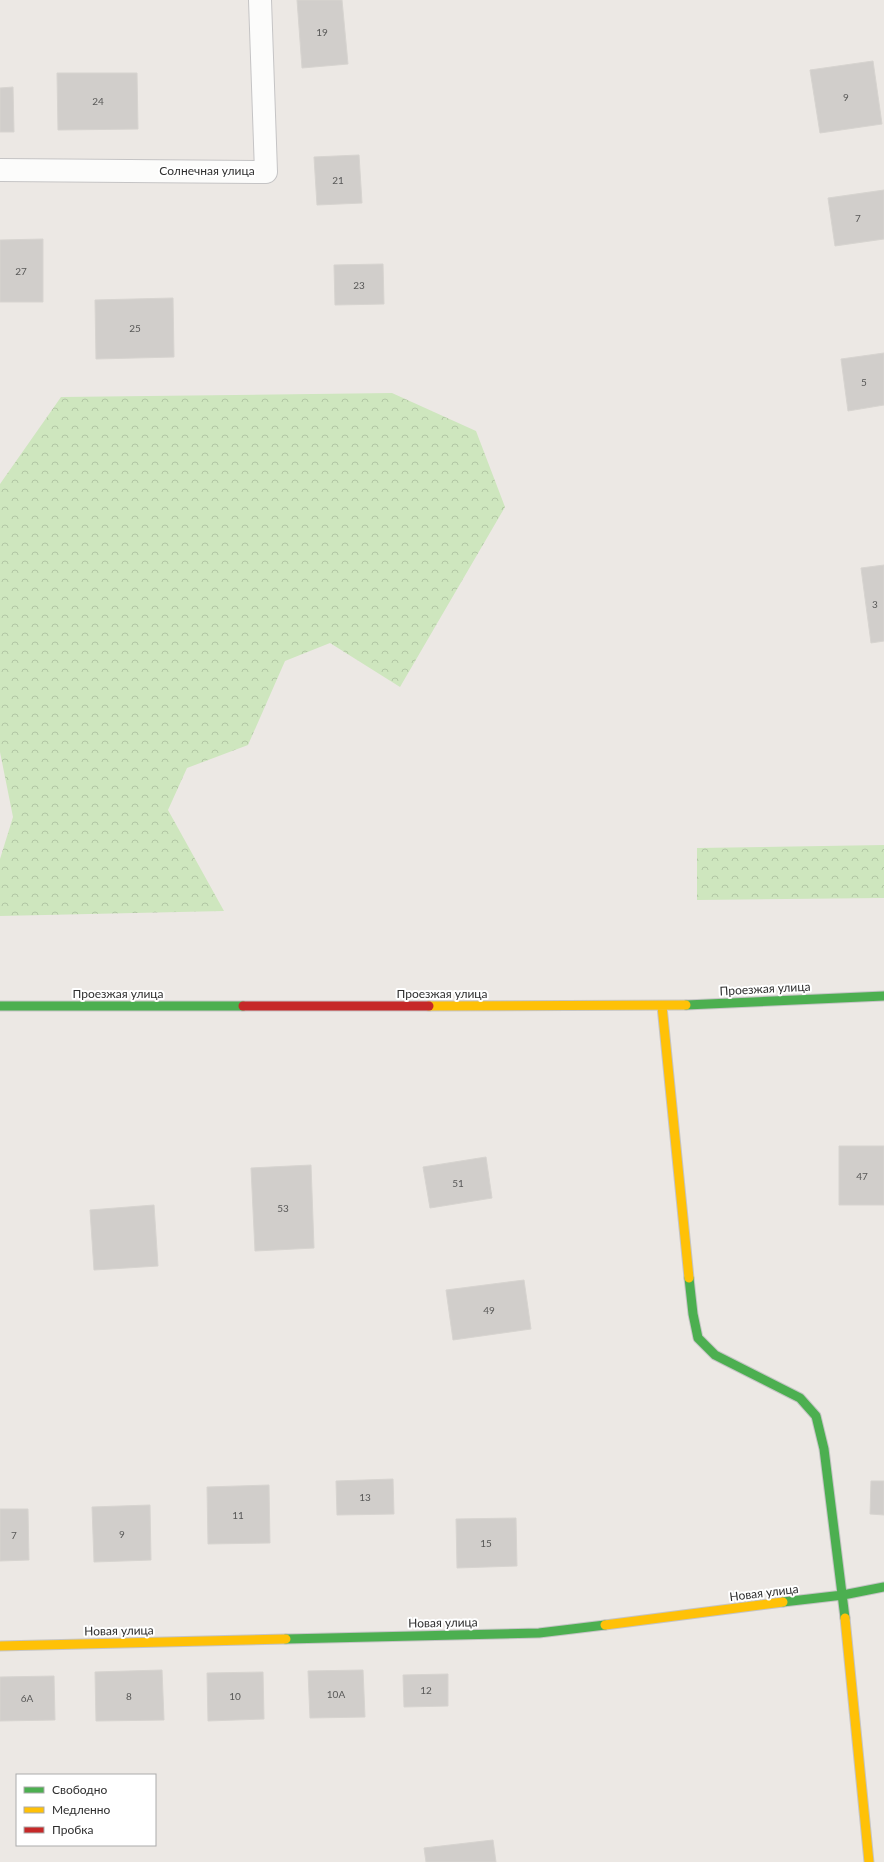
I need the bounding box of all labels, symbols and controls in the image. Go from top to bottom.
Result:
house number: 19 [316,26,328,38]
house number: 9 [843,91,849,103]
house number: 24 [92,95,104,107]
street label: Солнечная улица [159,163,255,178]
house number: 21 [332,174,344,186]
house number: 7 [855,212,861,224]
house number: 27 [15,265,27,277]
house number: 23 [353,279,365,291]
house number: 25 [129,322,141,334]
house number: 5 [861,376,867,388]
house number: 3 [872,598,878,610]
street label: Проезжая улица [719,979,811,998]
street label: Проезжая улица [72,986,164,1001]
street label: Проезжая улица [396,986,488,1001]
house number: 47 [856,1170,868,1182]
house number: 51 [452,1177,464,1189]
house number: 53 [277,1202,289,1214]
house number: 49 [483,1304,495,1316]
house number: 13 [359,1491,371,1503]
house number: 11 [232,1509,244,1521]
house number: 9 [119,1528,125,1540]
house number: 7 [11,1529,17,1541]
house number: 15 [480,1537,492,1549]
street label: Новая улица [729,1581,799,1604]
street label: Новая улица [408,1614,478,1631]
street label: Новая улица [84,1622,154,1639]
house number: 12 [420,1684,432,1696]
house number: 10А [327,1688,345,1700]
house number: 8 [126,1690,132,1702]
house number: 10 [229,1690,241,1702]
house number: 6А [21,1692,34,1704]
legend [16,1774,156,1846]
text: Свободно [52,1782,108,1797]
text: Медленно [52,1802,111,1817]
text: Пробка [52,1822,93,1837]

